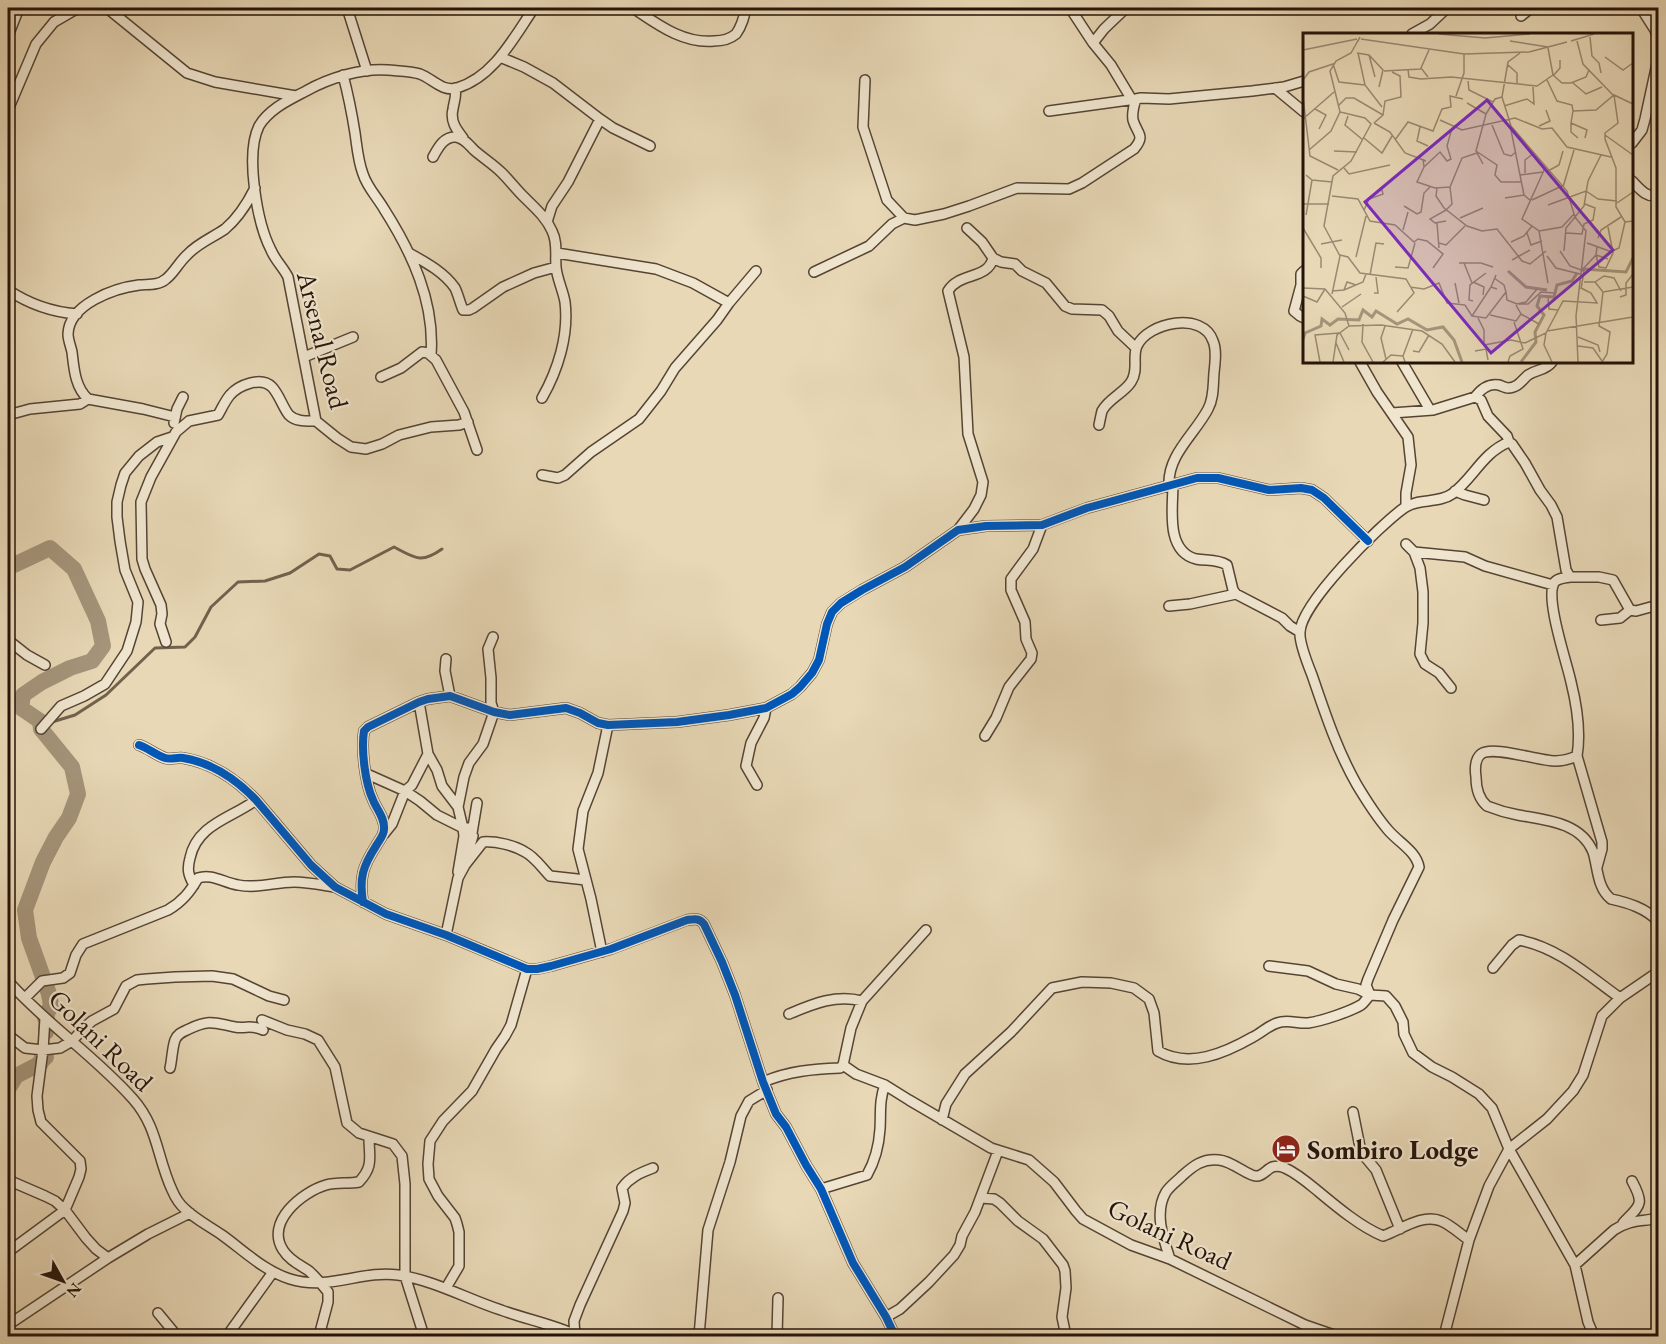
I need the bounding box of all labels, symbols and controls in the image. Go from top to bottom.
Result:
inset map [1303,33,1633,363]
street label: Arsenal Road [289,267,357,413]
street label: Golani Road [41,981,161,1099]
place label: Sombiro Lodge [1307,1132,1478,1167]
hotel icon: Sombiro Lodge [1270,1133,1302,1165]
street label: Golani Road [1102,1190,1238,1278]
north arrow [33,1251,93,1311]
text: N [62,1279,86,1302]

